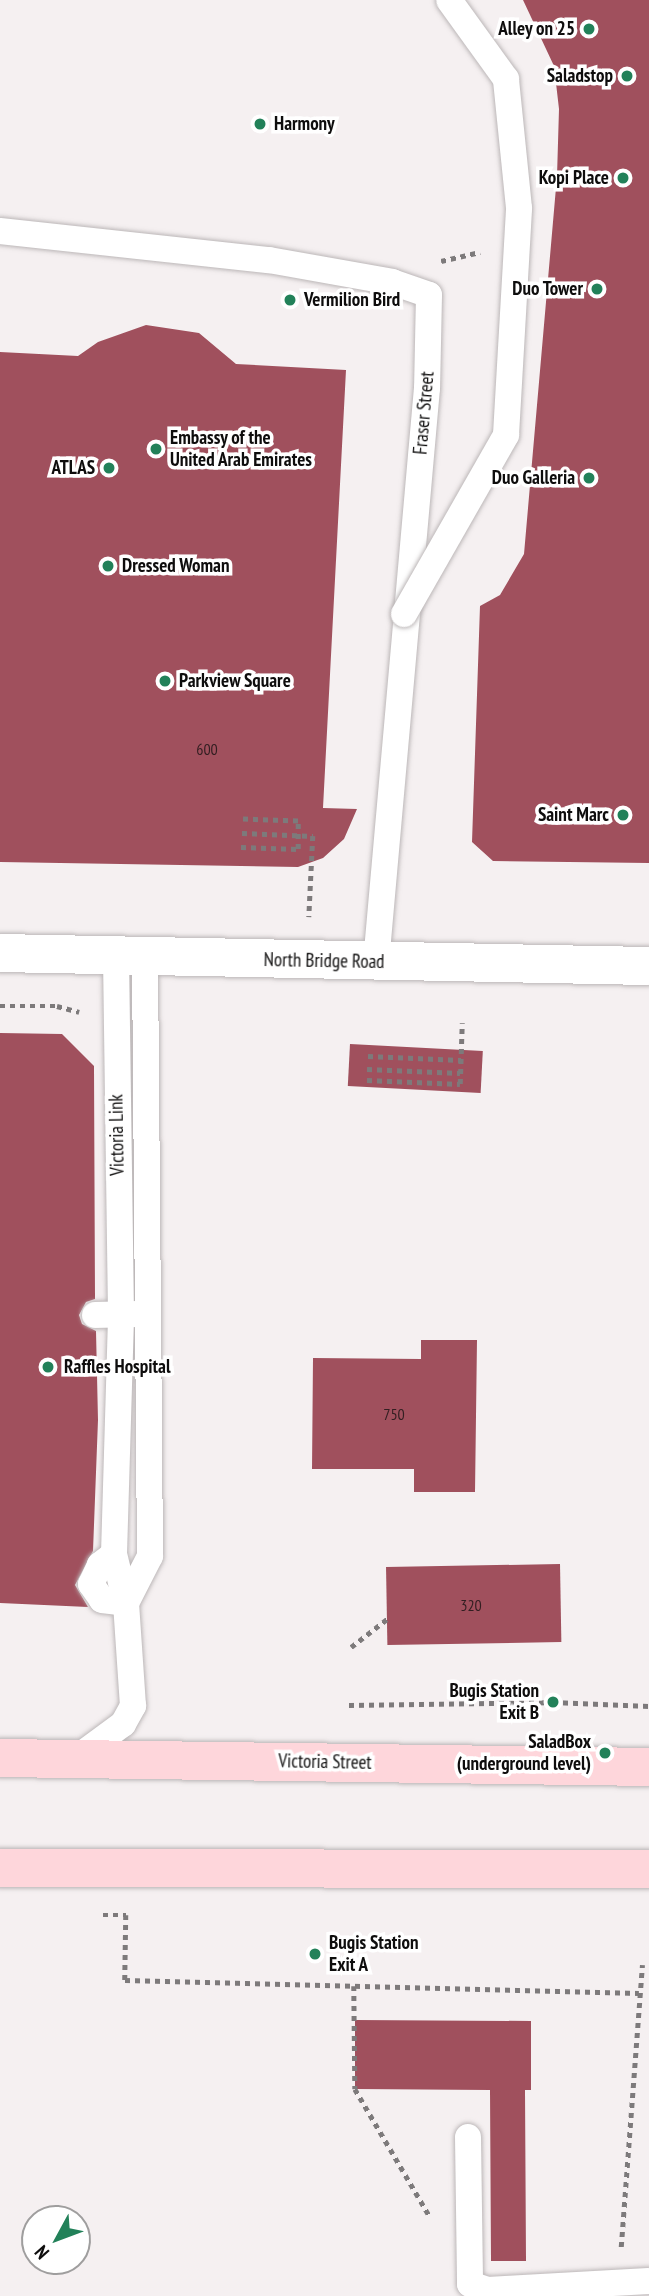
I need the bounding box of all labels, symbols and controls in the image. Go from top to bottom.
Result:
place label: Alley on 25 [498,18,575,40]
marker: Alley on 25 [581,21,597,37]
place label: Saladstop [547,65,613,87]
marker: Saladstop [619,68,635,84]
place label: Harmony [274,113,335,135]
marker: Harmony [252,116,268,132]
place label: Kopi Place [539,167,609,189]
marker: Kopi Place [615,170,631,186]
place label: Duo Tower [512,278,583,300]
marker: Duo Tower [589,281,605,297]
place label: Vermilion Bird [304,289,400,311]
marker: Vermilion Bird [282,292,298,308]
street label: Fraser Street [409,370,439,456]
place label: Embassy of the United Arab Emirates [170,427,313,471]
marker: Embassy of the United Arab Emirates [148,441,164,457]
place label: ATLAS [52,457,95,479]
marker: ATLAS [101,460,117,476]
place label: Duo Galleria [492,467,575,489]
marker: Duo Galleria [581,470,597,486]
place label: Dressed Woman [122,555,230,577]
marker: Dressed Woman [100,558,116,574]
place label: Parkview Square [179,670,291,692]
marker: Parkview Square [157,673,173,689]
house number: 600 [196,739,218,759]
place label: Saint Marc [538,804,609,826]
marker: Saint Marc [615,807,631,823]
street label: North Bridge Road [263,949,385,973]
street label: Victoria Link [105,1094,129,1176]
place label: Raffles Hospital [64,1356,170,1378]
marker: Raffles Hospital [38,1357,58,1377]
house number: 750 [383,1404,405,1424]
house number: 320 [460,1595,482,1615]
place label: Bugis Station Exit B [449,1680,539,1724]
marker: Bugis Station Exit B [545,1694,561,1710]
place label: SaladBox (underground level) [457,1731,591,1775]
marker: SaladBox (underground level) [597,1745,613,1761]
street label: Victoria Street [278,1750,372,1774]
place label: Bugis Station Exit A [329,1932,419,1976]
marker: Bugis Station Exit A [307,1946,323,1962]
north arrow [21,2205,91,2275]
text: N [29,2241,54,2264]

